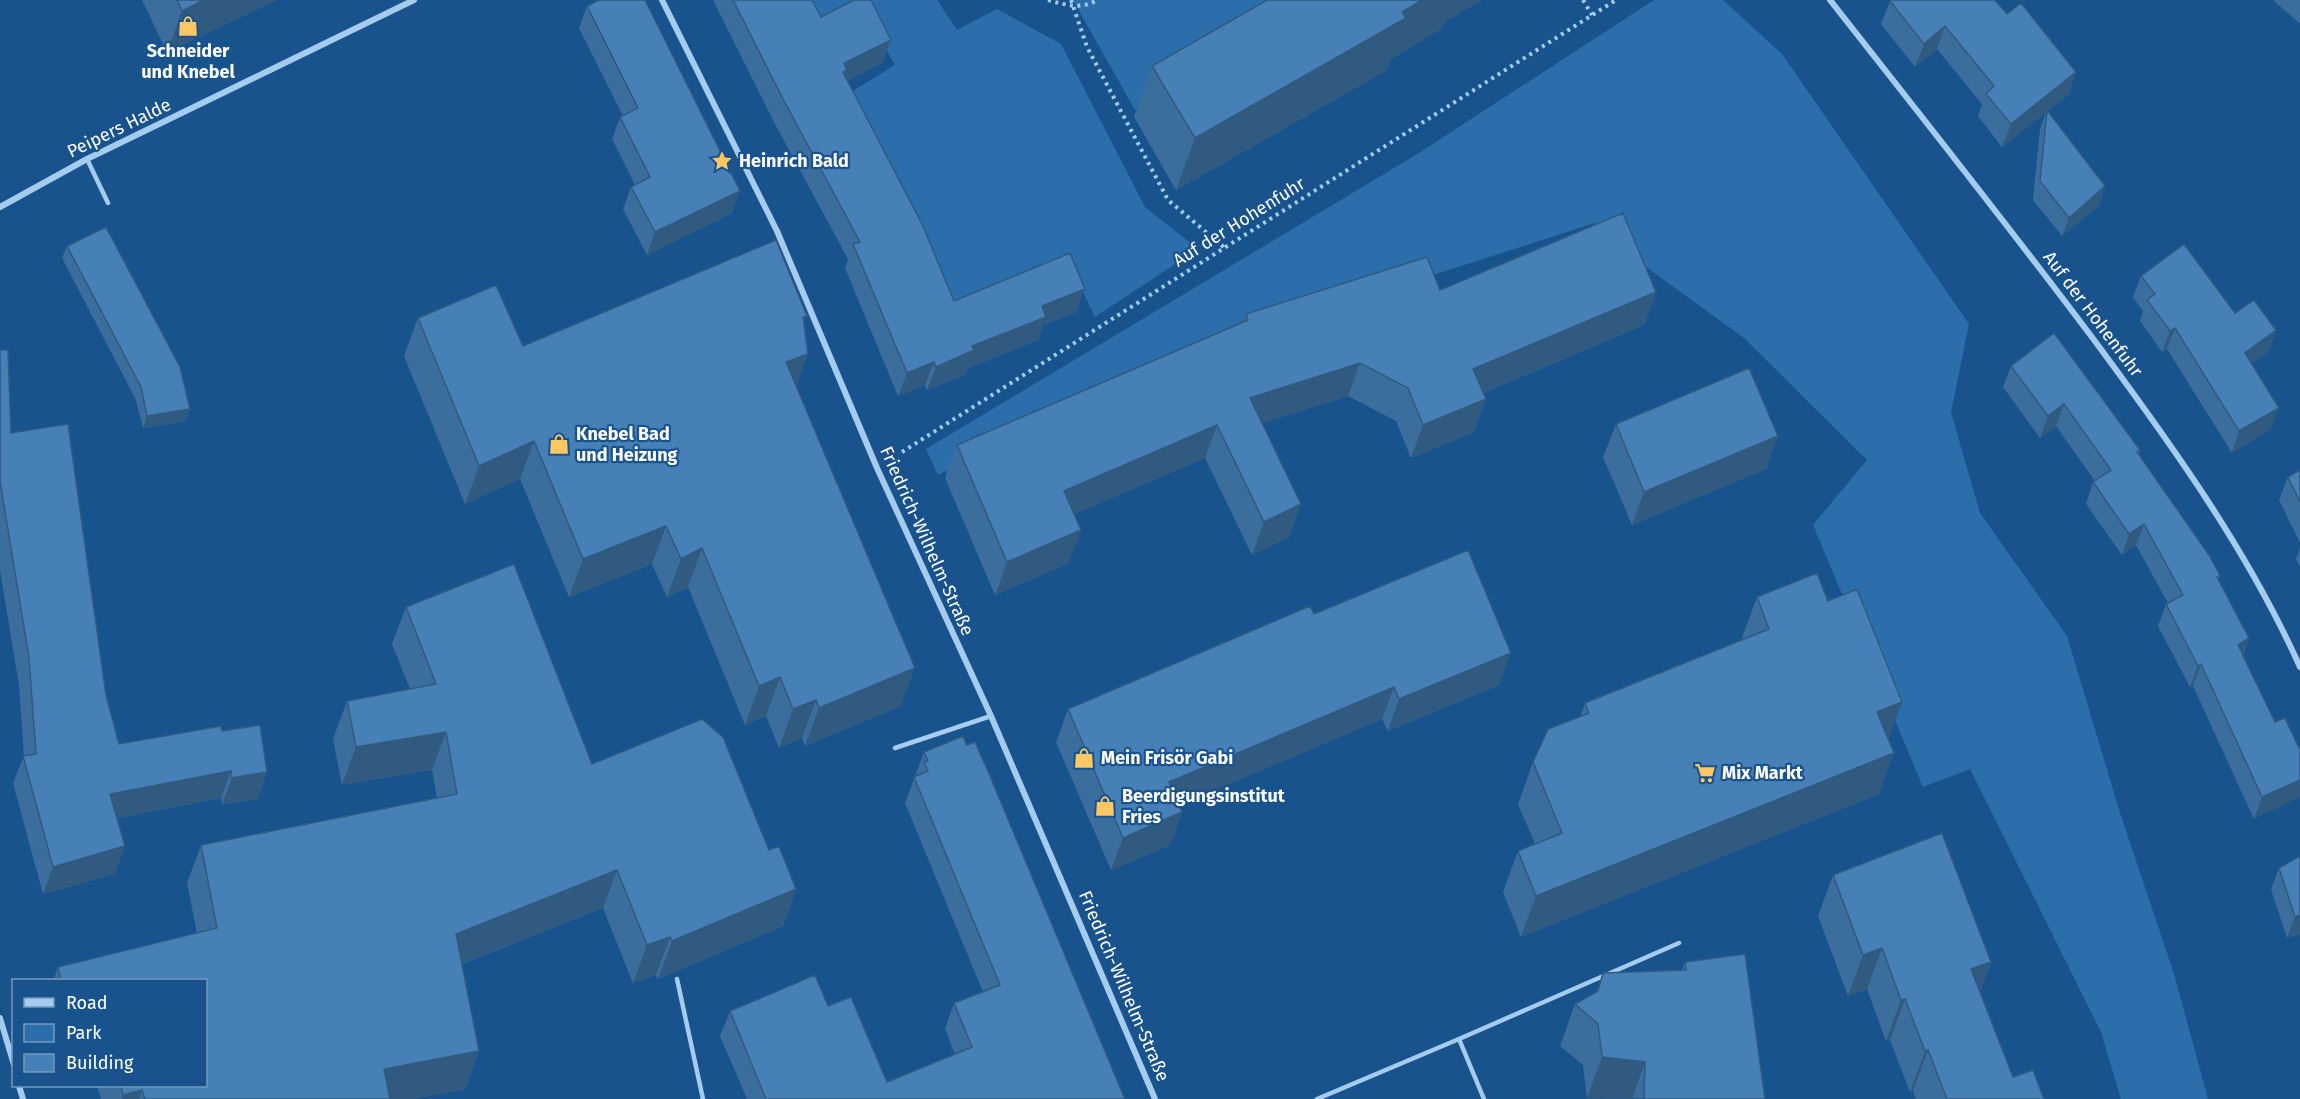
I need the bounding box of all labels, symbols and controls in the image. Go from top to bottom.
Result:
shop icon: Schneider und Knebel [176,14,200,38]
place label: Schneider und Knebel [141,40,235,83]
street label: Peipers Halde [63,93,175,163]
place icon: Heinrich Bald [710,149,734,173]
place label: Heinrich Bald [739,150,849,172]
street label: Auf der Hohenfuhr [1169,172,1309,271]
street label: Auf der Hohenfuhr [2039,247,2147,381]
place label: Knebel Bad und Heizung [576,423,678,466]
shop icon: Knebel Bad und Heizung [547,432,571,456]
street label: Friedrich-Wilhelm-Straße [875,443,979,639]
shop icon: Mein Frisör Gabi [1072,746,1096,770]
place label: Mein Frisör Gabi [1101,747,1233,769]
supermarket icon: Mix Markt [1693,761,1717,785]
place label: Mix Markt [1722,762,1804,784]
place label: Beerdigungsinstitut Fries [1122,785,1286,828]
shop icon: Beerdigungsinstitut Fries [1093,794,1117,818]
street label: Friedrich-Wilhelm-Straße [1074,887,1174,1085]
legend [12,979,207,1087]
text: Road [66,992,108,1014]
text: Park [66,1022,102,1044]
text: Building [66,1052,134,1074]

